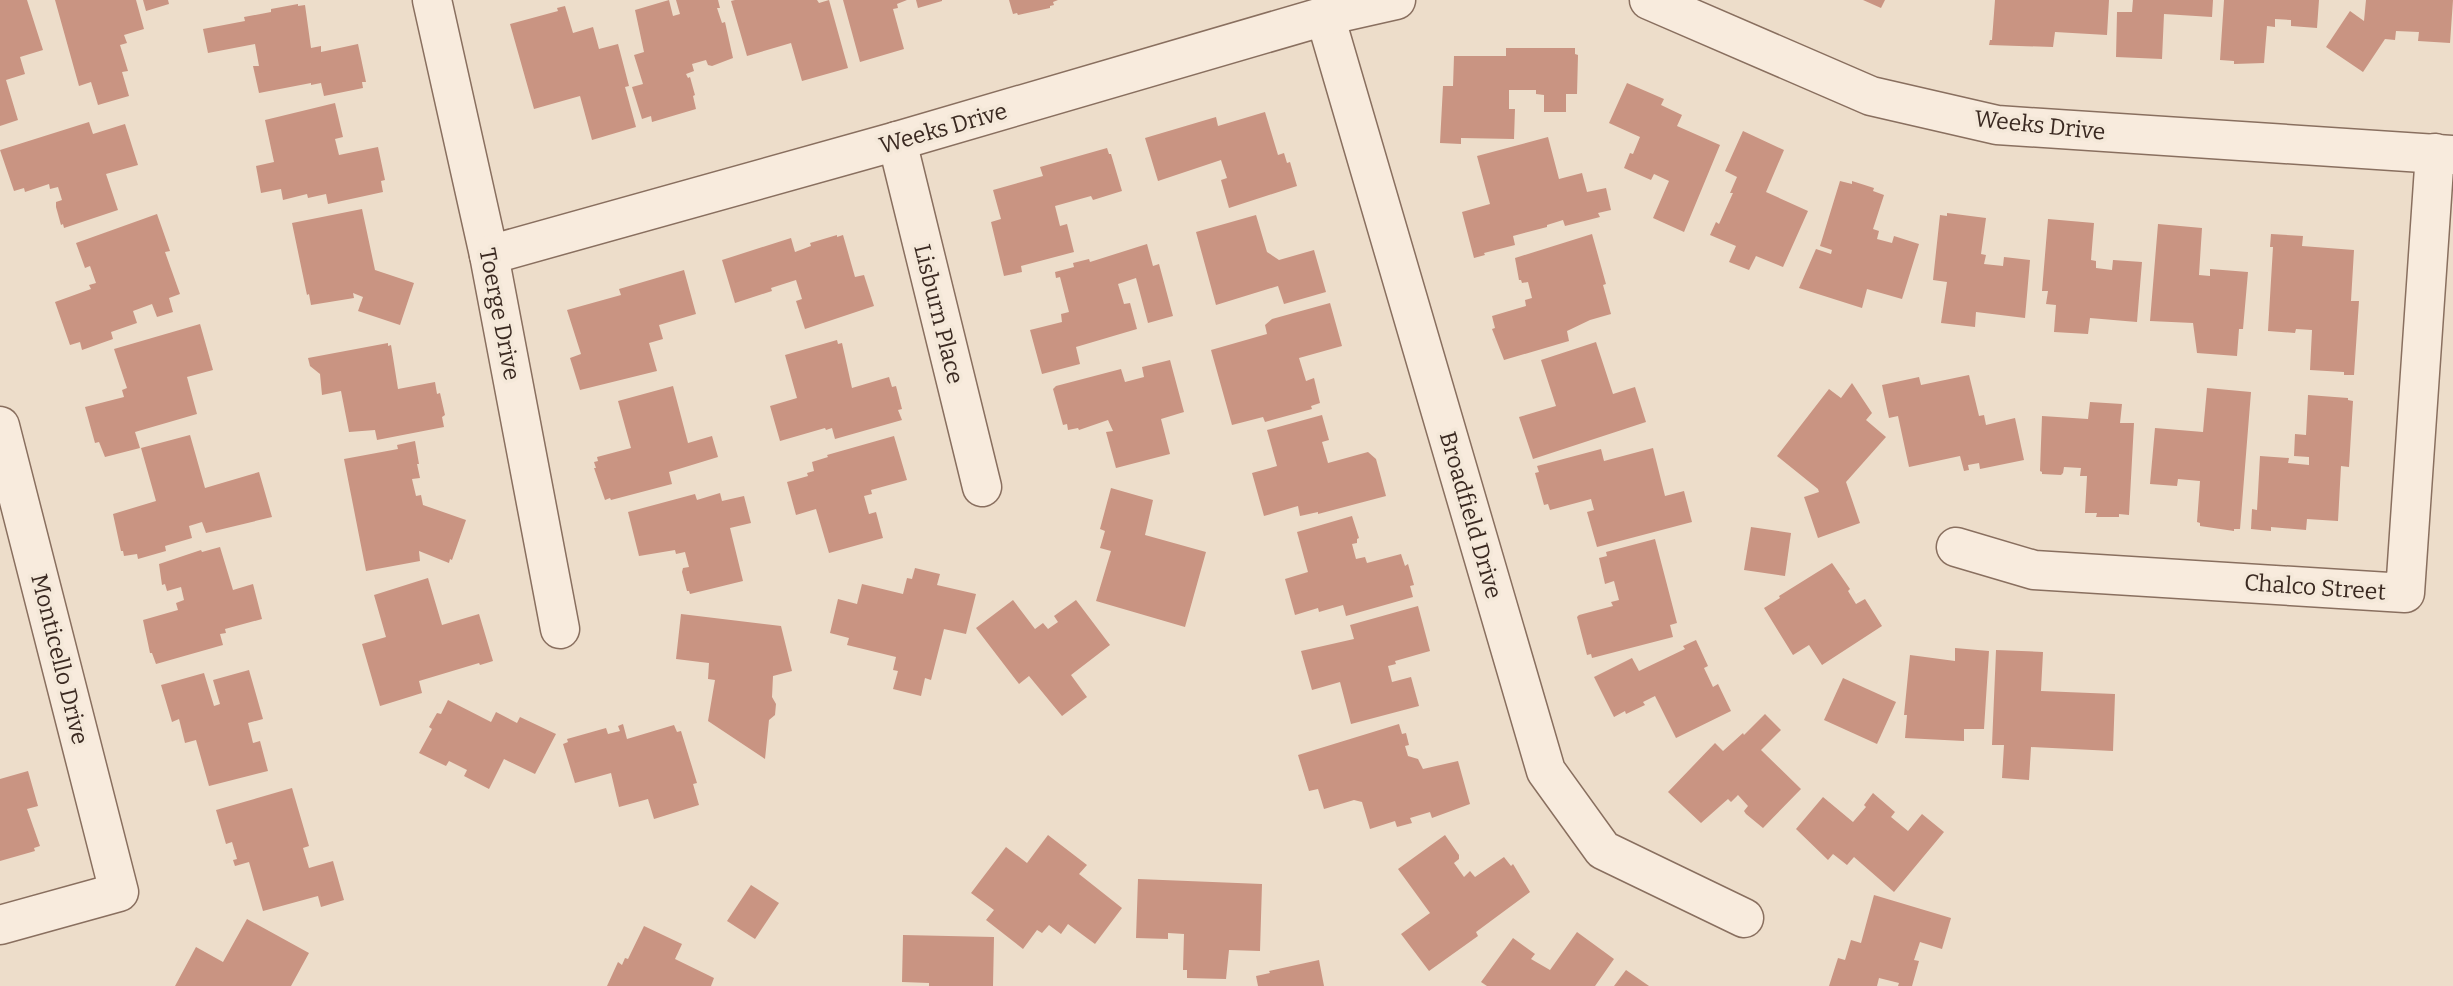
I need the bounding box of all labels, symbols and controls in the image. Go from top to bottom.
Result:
street label: Weeks Drive [876,96,1010,160]
street label: Weeks Drive [1973,104,2107,146]
street label: Lisburn Place [908,241,970,387]
street label: Toerge Drive [473,245,527,383]
street label: Broadfield Drive [1434,428,1508,602]
street label: Chalco Street [2243,568,2387,606]
street label: Monticello Drive [25,571,95,747]

